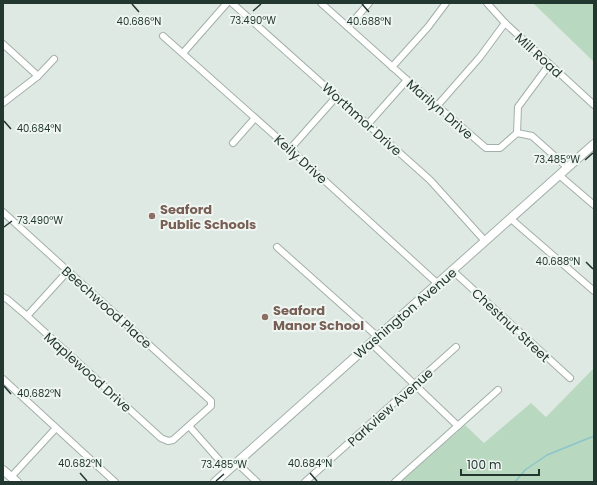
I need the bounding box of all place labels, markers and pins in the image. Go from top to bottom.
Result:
place label: Seaford Public Schools [160,200,256,234]
marker: Seaford Public Schools [147,211,157,221]
place label: Seaford Manor School [273,301,364,335]
marker: Seaford Manor School [260,312,270,322]

